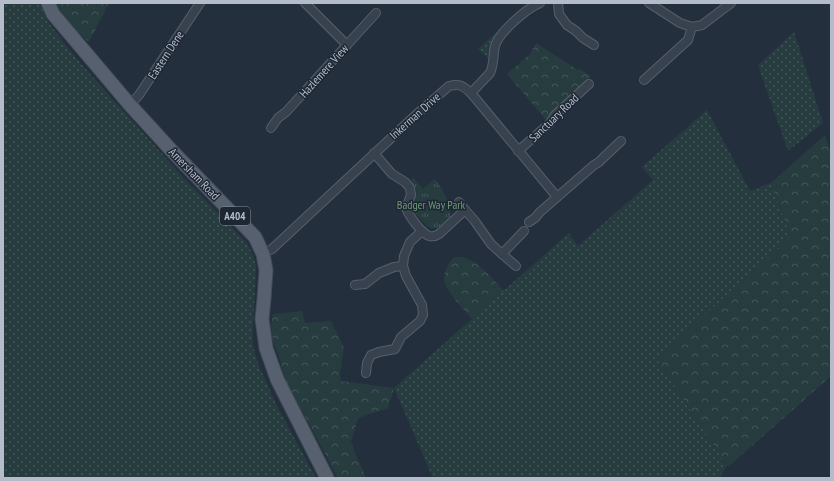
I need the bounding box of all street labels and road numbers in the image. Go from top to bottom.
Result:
street label: Eastern Dene [144,28,187,82]
street label: Hazlemere View [296,40,352,100]
street label: Inkerman Drive [386,89,443,142]
street label: Sanctuary Road [526,90,582,145]
street label: Amersham Road [166,144,223,203]
road number: A404 [220,207,250,225]

